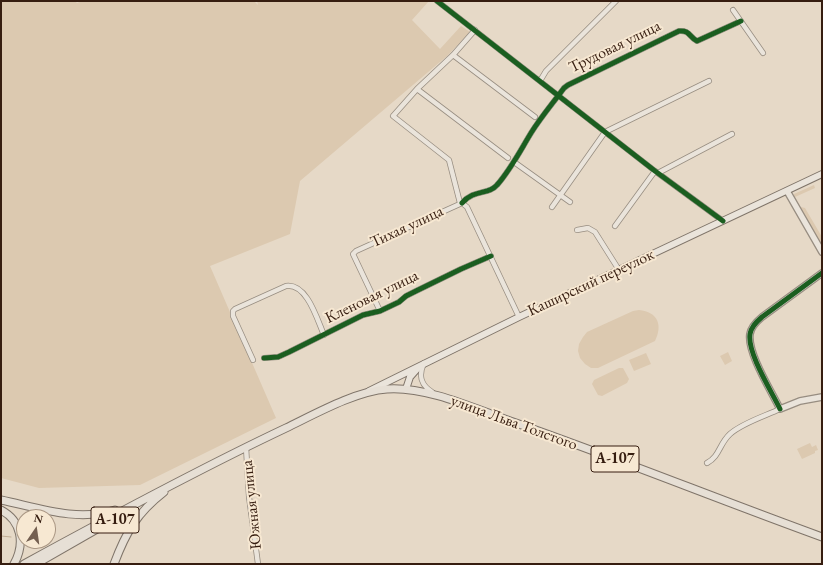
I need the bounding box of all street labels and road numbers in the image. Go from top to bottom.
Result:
street label: Трудовая улица [566,17,664,77]
street label: Тихая улица [367,202,447,252]
street label: Каширский переулок [525,245,657,321]
street label: Кленовая улица [322,266,422,328]
street label: улица Льва Толстого [448,391,580,455]
road number: А-107 [591,446,639,472]
street label: Южная улица [238,459,266,551]
road number: А-107 [91,507,139,533]

